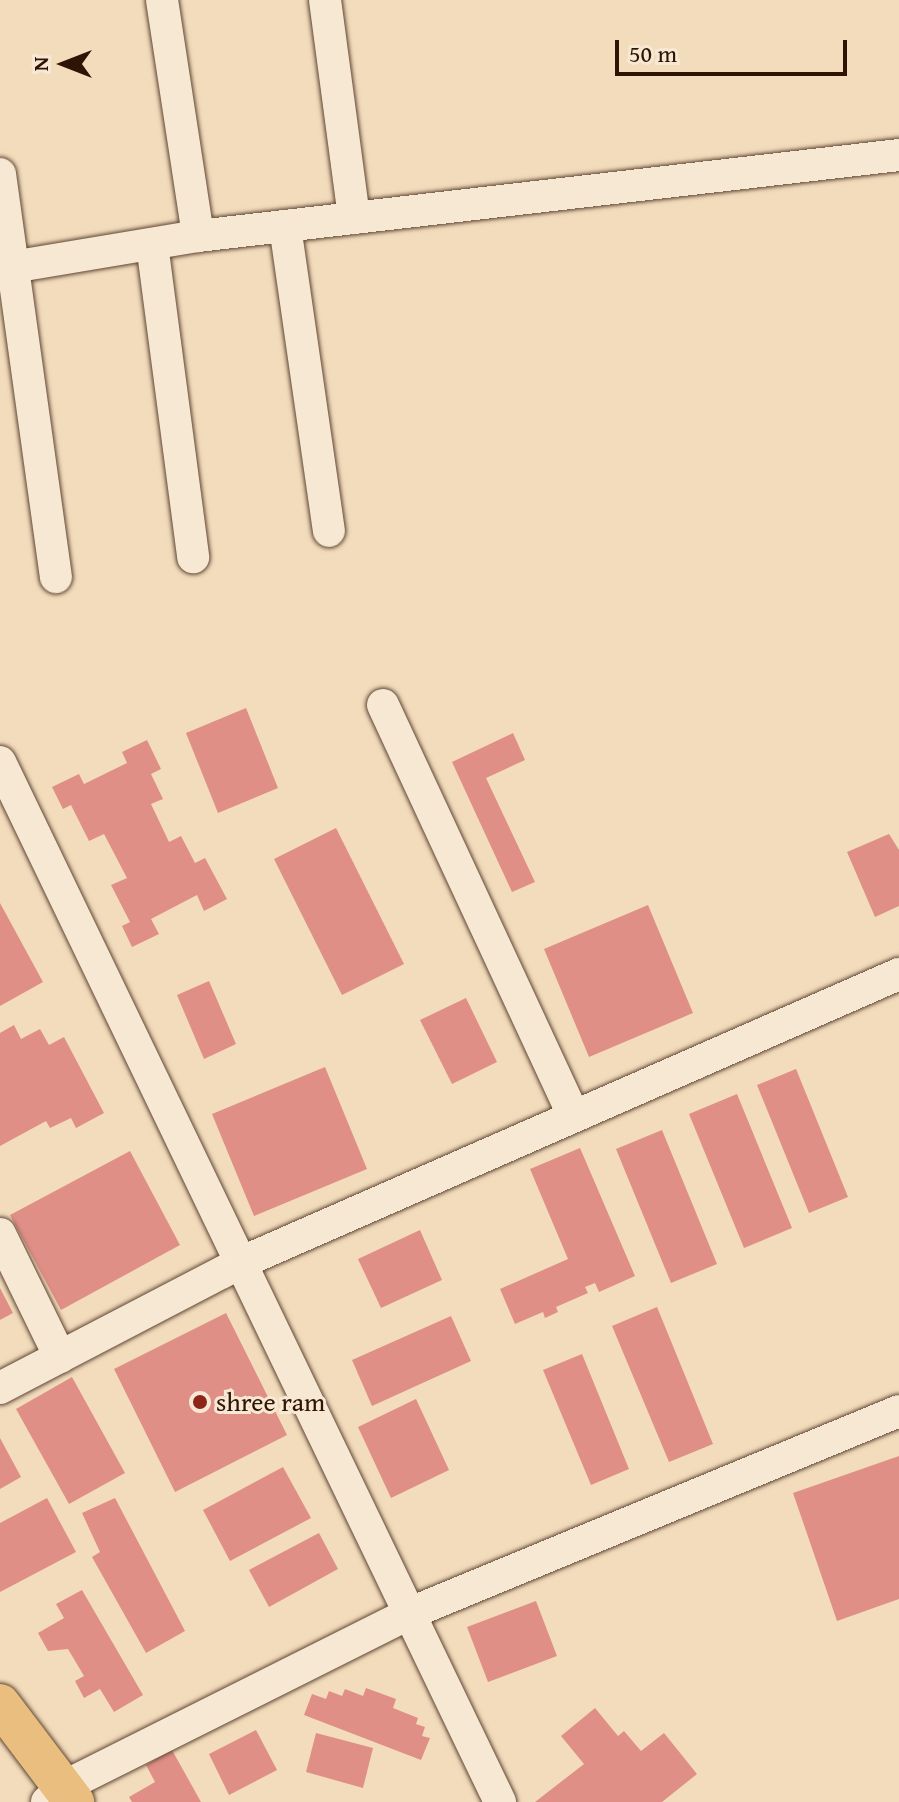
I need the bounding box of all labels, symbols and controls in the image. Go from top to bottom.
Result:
north arrow [24,24,104,104]
scale bar [619,24,851,74]
text: 50 m [629,36,677,71]
text: N [24,57,56,71]
place label: shree ram [216,1386,325,1418]
marker: shree ram [191,1393,209,1411]

